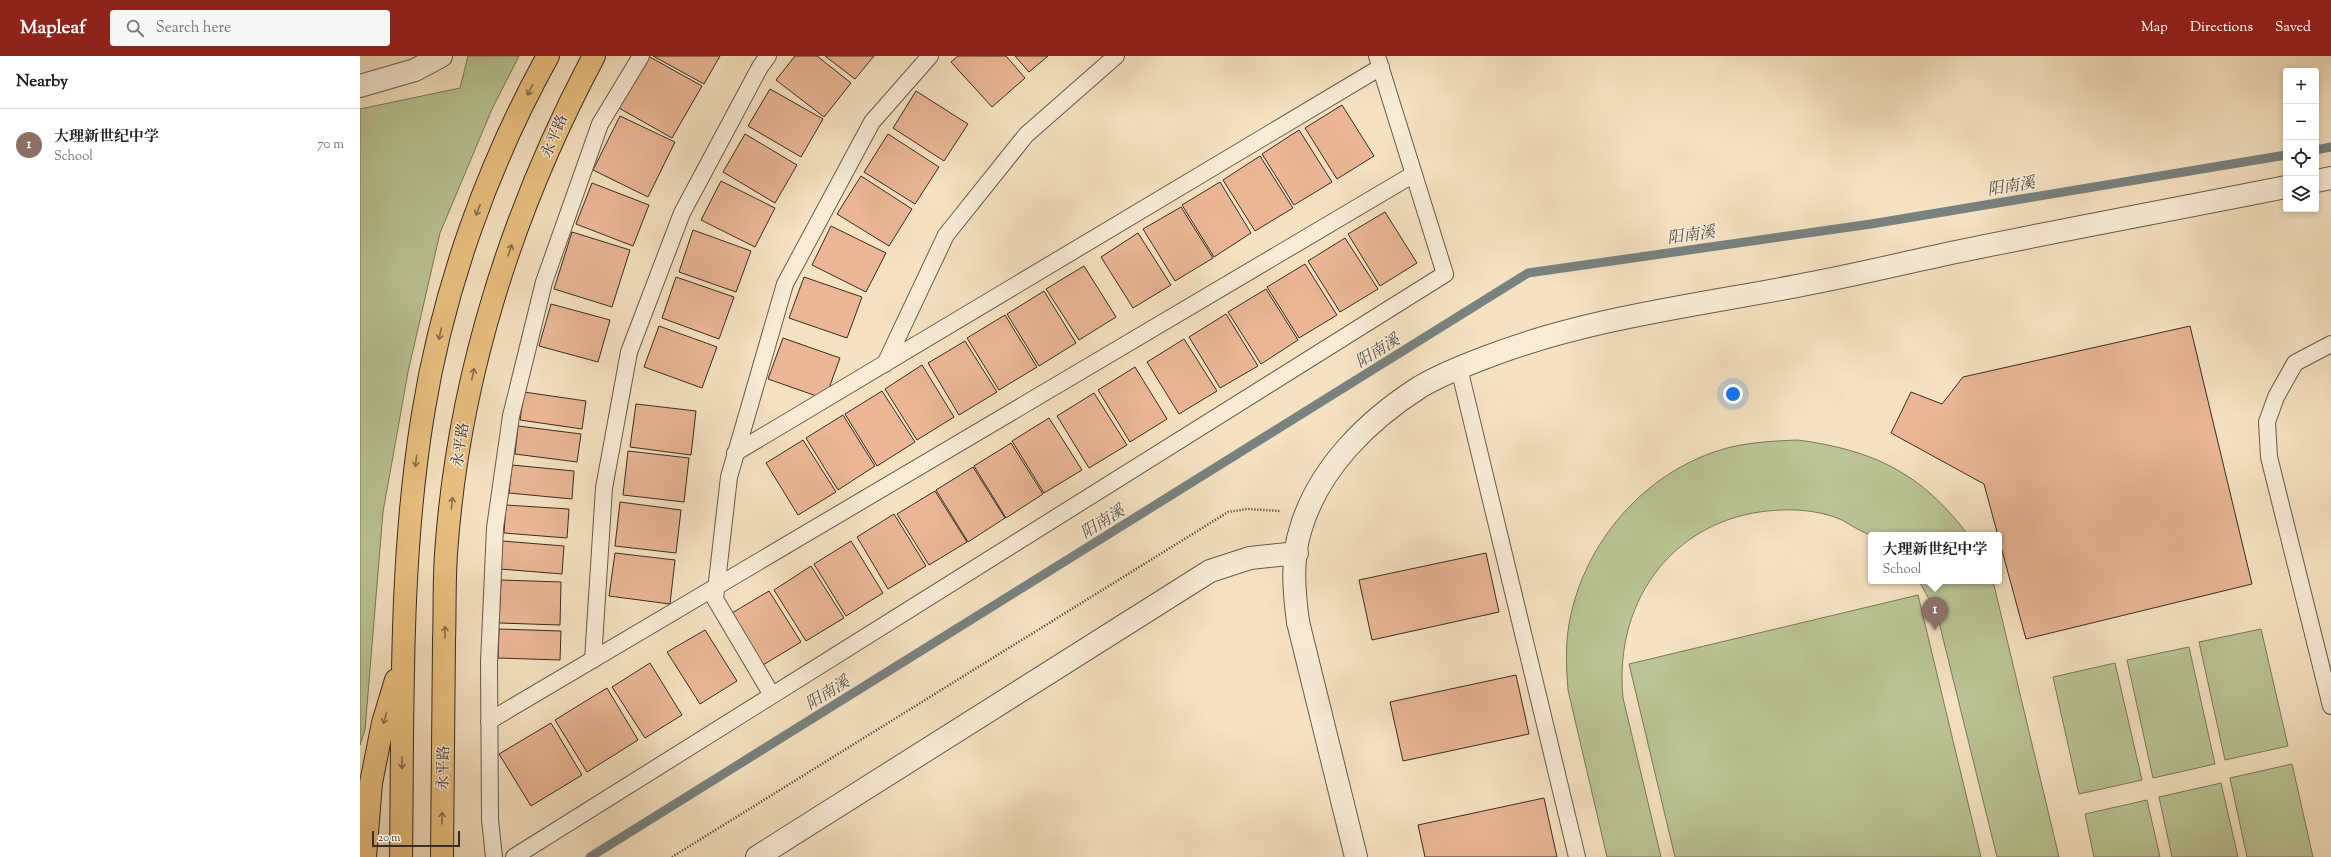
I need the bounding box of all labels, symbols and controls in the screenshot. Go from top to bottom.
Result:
search box [110,10,390,46]
text: Mapleaf [20,15,86,42]
icon: search [124,17,146,39]
text: Search here [156,18,231,39]
text: Map [2141,18,2168,38]
text: Directions [2190,18,2253,38]
text: Saved [2275,18,2311,38]
map controls [2283,68,2319,212]
button: + [2283,68,2319,104]
text: Nearby [16,70,68,94]
one-way arrow [526,84,533,96]
button: − [2283,104,2319,140]
street label: 永平路 [537,112,574,161]
text: 大理新世纪中学 [54,127,159,148]
text: 1 [27,136,31,154]
text: 70 m [317,136,344,154]
button: locate [2283,140,2319,176]
text: School [54,148,93,166]
water label: 阳南溪 [1986,172,2039,203]
button: layers [2283,176,2319,212]
one-way arrow [474,203,482,215]
water label: 阳南溪 [1666,221,1719,251]
one-way arrow [506,244,514,256]
one-way arrow [436,327,444,340]
water label: 阳南溪 [1352,329,1406,375]
one-way arrow [469,368,477,381]
your location [1723,384,1743,404]
street label: 永平路 [448,421,475,469]
one-way arrow [412,455,420,468]
one-way arrow [448,497,456,510]
water label: 阳南溪 [1077,500,1131,546]
popup [1868,532,2002,584]
text: 大理新世纪中学 [1882,540,1988,561]
text: School [1882,561,1921,579]
pin: 1 [1922,597,1948,630]
one-way arrow [441,626,448,639]
water label: 阳南溪 [802,671,856,717]
one-way arrow [381,711,388,724]
street label: 永平路 [434,745,455,791]
one-way arrow [398,756,406,769]
one-way arrow [438,812,446,825]
scale bar [372,829,460,848]
text: 20 m [378,830,400,846]

